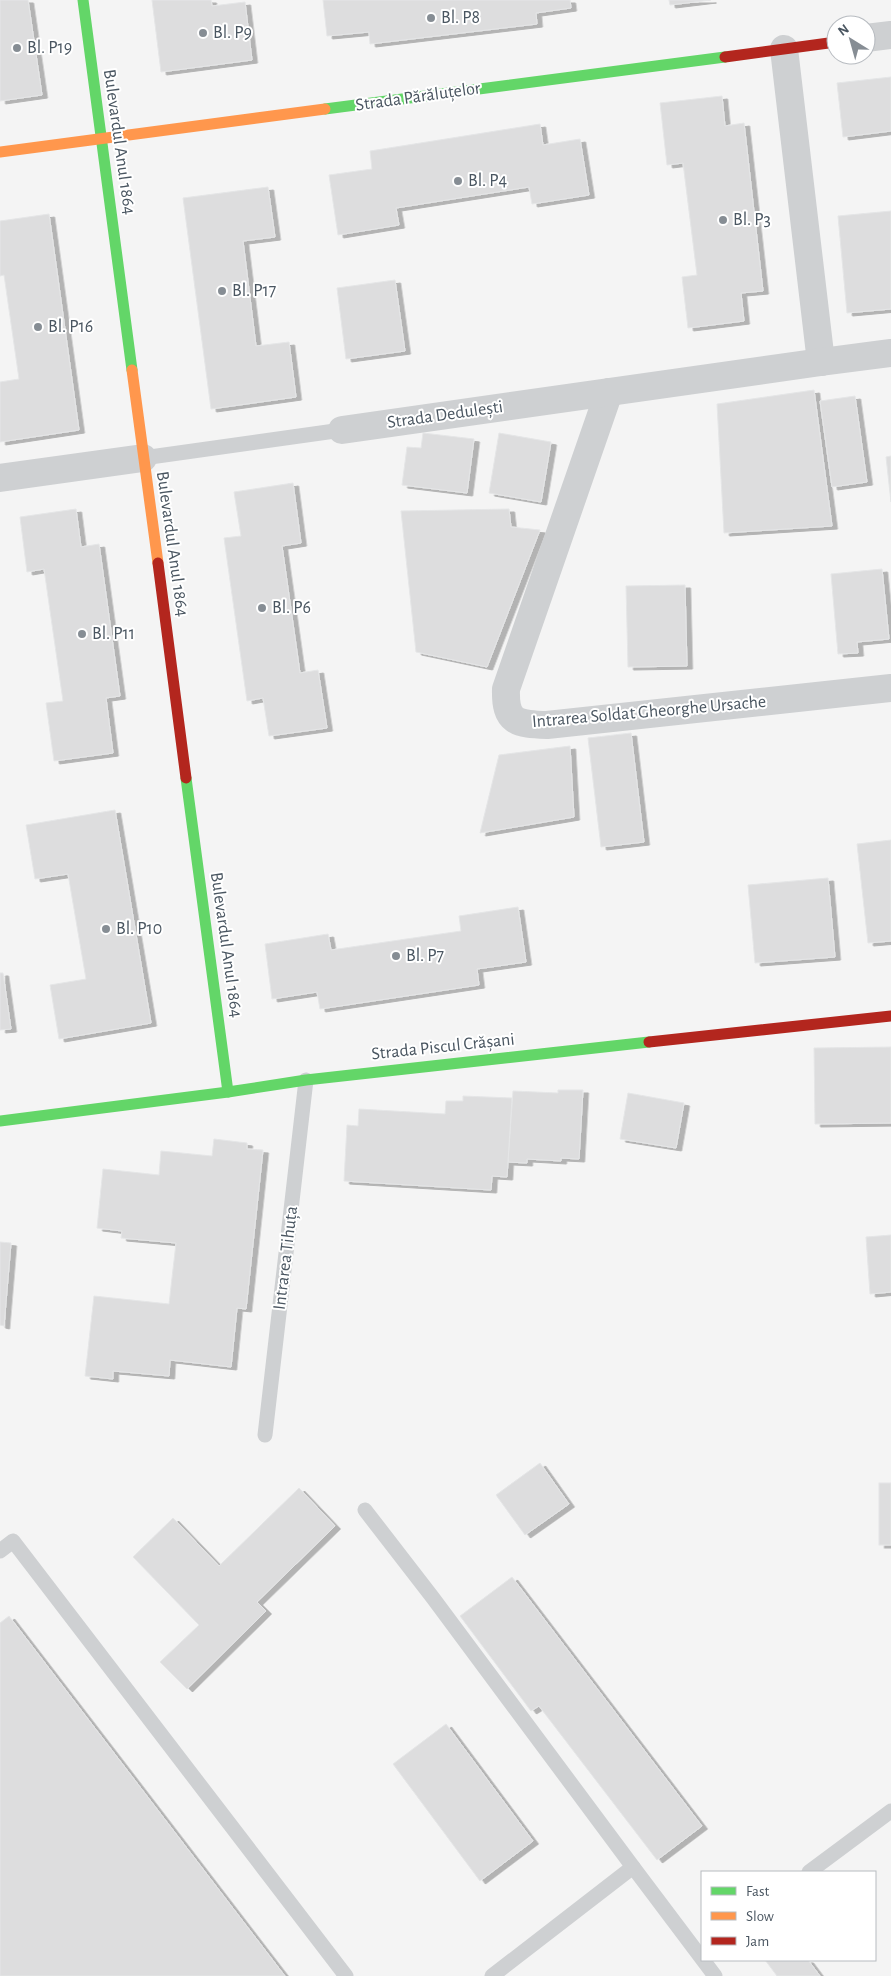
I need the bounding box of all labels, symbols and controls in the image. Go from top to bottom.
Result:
place label: Bl. P8 [441,9,480,27]
marker: Bl. P8 [425,12,437,24]
north arrow [826,15,876,65]
text: N [836,22,852,39]
place label: Bl. P9 [213,24,252,42]
marker: Bl. P9 [197,27,209,39]
place label: Bl. P19 [27,39,72,57]
marker: Bl. P19 [11,42,23,54]
street label: Bulevardul Anul 1864 [100,68,138,216]
street label: Strada Părăluțelor [354,79,482,116]
place label: Bl. P4 [468,172,508,190]
marker: Bl. P4 [452,175,464,187]
place label: Bl. P3 [733,211,771,229]
marker: Bl. P3 [717,214,729,226]
place label: Bl. P17 [232,282,276,300]
marker: Bl. P17 [216,285,228,297]
place label: Bl. P16 [48,318,93,336]
marker: Bl. P16 [32,321,44,333]
street label: Strada Dedulești [386,398,504,433]
street label: Bulevardul Anul 1864 [153,470,191,618]
place label: Bl. P6 [272,599,311,617]
marker: Bl. P6 [256,602,268,614]
place label: Bl. P11 [92,625,135,643]
marker: Bl. P11 [76,628,88,640]
street label: Intrarea Soldat Gheorghe Ursache [531,693,767,731]
street label: Bulevardul Anul 1864 [207,871,245,1019]
place label: Bl. P10 [116,920,162,938]
marker: Bl. P10 [100,923,112,935]
place label: Bl. P7 [406,947,444,965]
marker: Bl. P7 [390,950,402,962]
street label: Strada Piscul Crășani [370,1031,516,1064]
street label: Intrarea Tihuța [271,1205,302,1311]
legend [701,1871,876,1961]
text: Fast [746,1884,770,1899]
text: Slow [746,1909,774,1924]
text: Jam [746,1934,769,1949]

